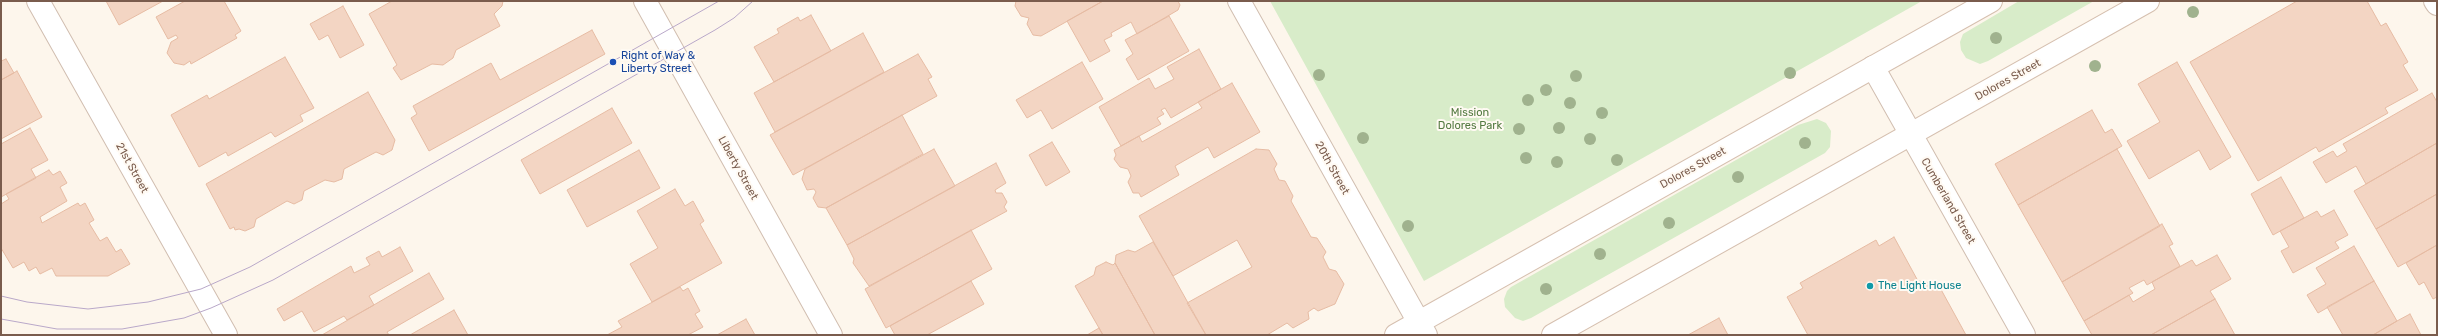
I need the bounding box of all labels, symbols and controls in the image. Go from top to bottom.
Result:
place label: Right of Way & Liberty Street [621,49,695,75]
street label: Dolores Street [1973,56,2043,104]
marker: Right of Way & Liberty Street [608,57,618,67]
park label: Mission Dolores Park [1438,106,1502,132]
street label: Liberty Street [715,134,761,202]
street label: 20th Street [1312,139,1352,197]
street label: 21st Street [113,141,151,195]
street label: Dolores Street [1658,144,1728,192]
street label: Cumberland Street [1918,156,1978,246]
place label: The Light House [1878,279,1961,293]
marker: The Light House [1865,281,1875,291]

